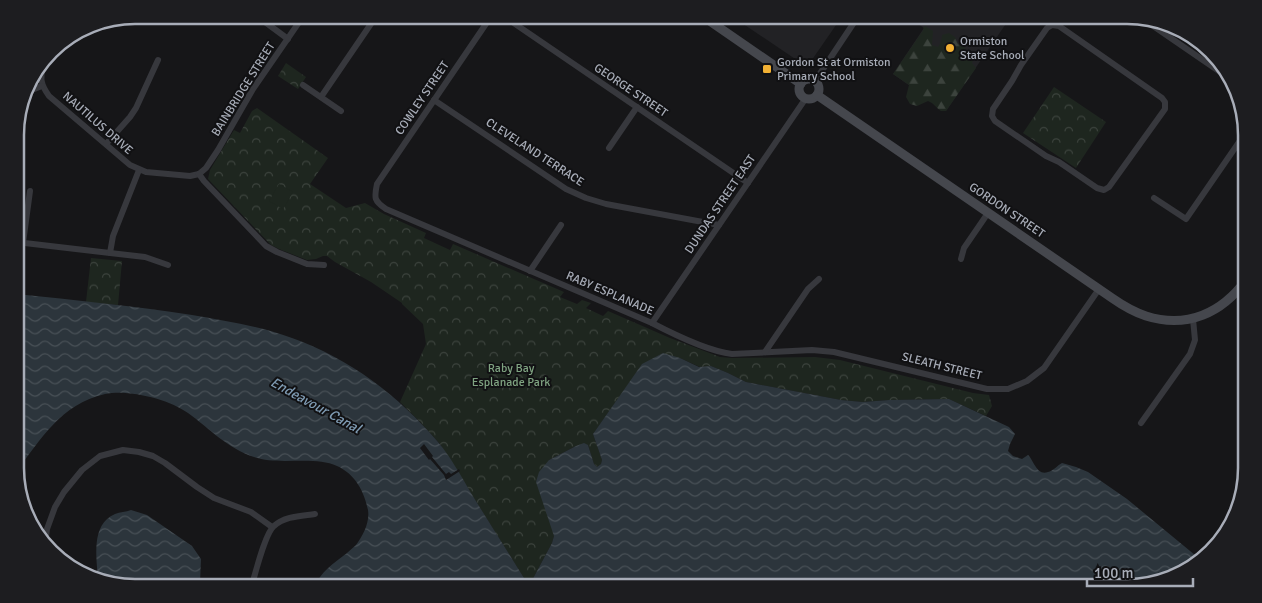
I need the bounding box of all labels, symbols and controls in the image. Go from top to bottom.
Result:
place label: Ormiston State School [960,34,1025,63]
street label: BAINBRIDGE STREET [208,39,278,139]
marker: Ormiston State School [944,42,956,54]
place label: Gordon St at Ormiston Primary School [777,55,891,84]
street label: COWLEY STREET [392,58,453,138]
street label: GEORGE STREET [591,60,670,121]
marker: Gordon St at Ormiston Primary School [761,63,773,75]
street label: NAUTILUS DRIVE [59,89,136,158]
street label: CLEVELAND TERRACE [483,115,587,190]
street label: DUNDAS STREET EAST [682,152,759,257]
street label: GORDON STREET [966,180,1048,241]
street label: RABY ESPLANADE [564,268,656,319]
street label: SLEATH STREET [900,349,983,384]
park label: Raby Bay Esplanade Park [472,361,550,390]
water label: Endeavour Canal [268,374,365,438]
scale bar [1087,556,1193,588]
text: 100 m [1094,564,1134,582]

